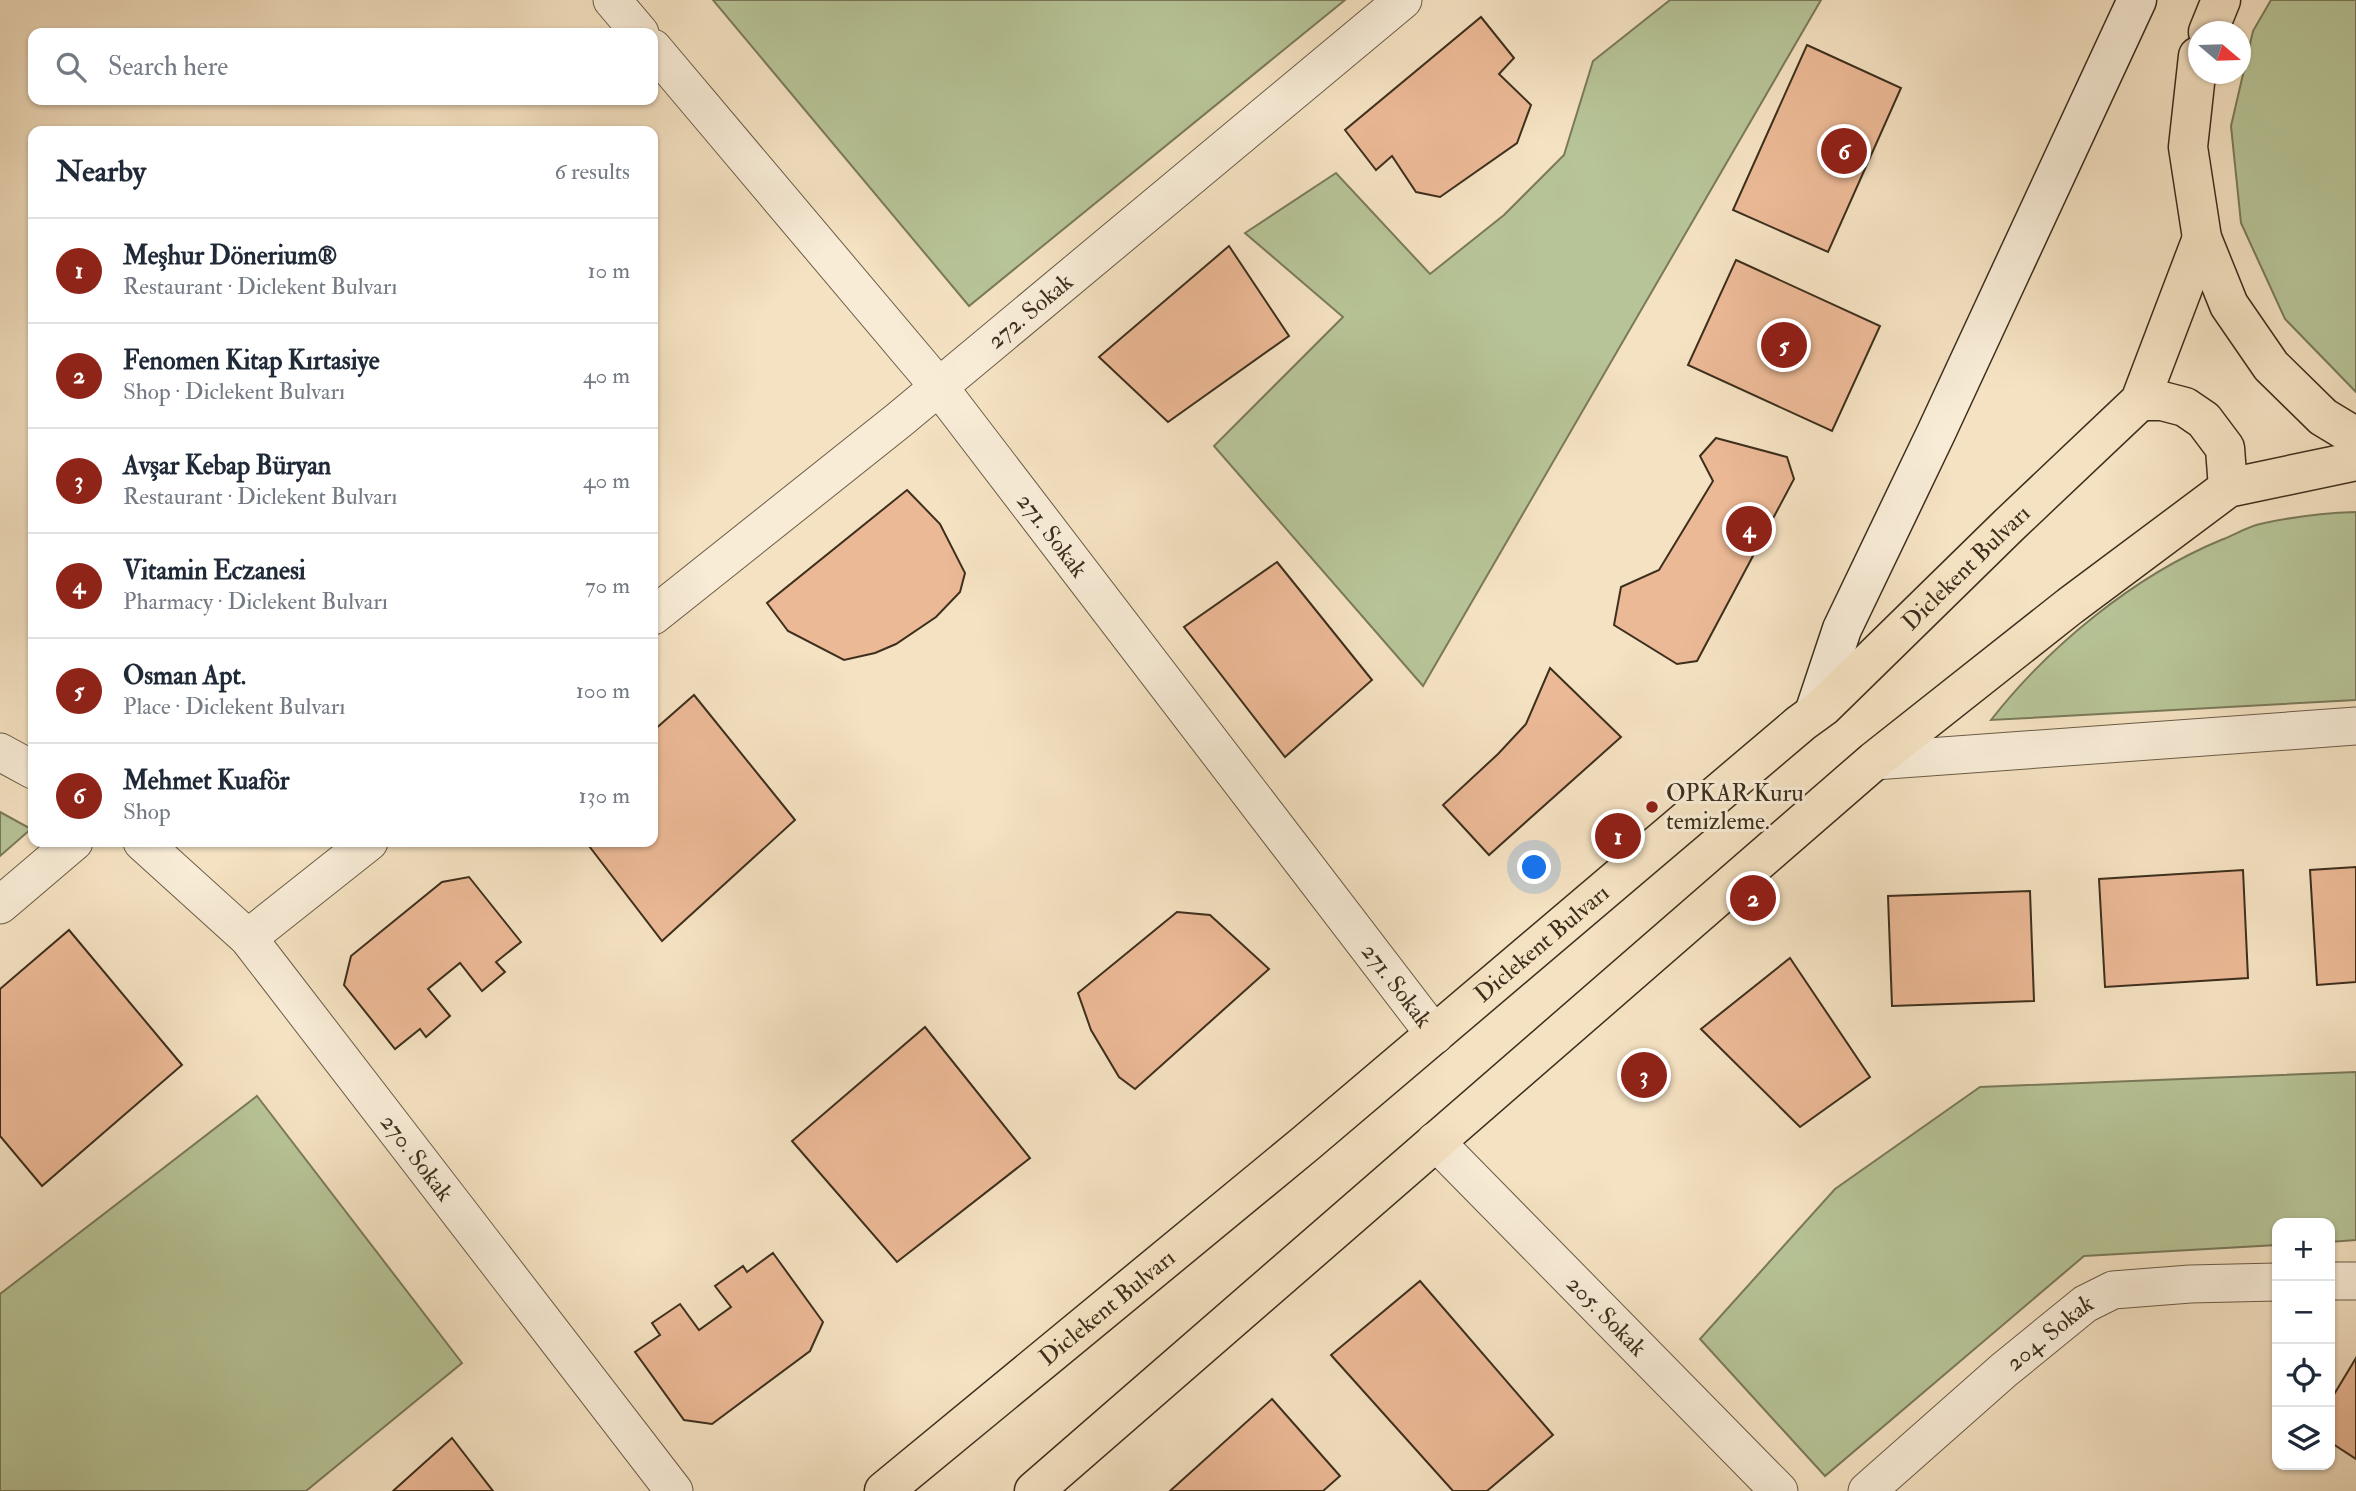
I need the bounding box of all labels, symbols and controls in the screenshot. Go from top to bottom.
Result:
north arrow [2188,21,2251,84]
search box [28,28,658,105]
icon: search [52,48,90,86]
text: Search here [108,51,228,83]
pin: 6 [1821,125,1867,177]
text: Nearby [56,153,146,190]
text: 6 results [555,157,630,186]
text: Meşhur Dönerium® [123,240,337,272]
text: 1 [75,256,83,285]
text: 10 m [587,256,630,285]
street label: 272. Sokak [981,266,1080,356]
text: Restaurant · Diclekent Bulvarı [123,272,397,301]
pin: 5 [1761,319,1807,371]
text: Fenomen Kitap Kırtasiye [123,345,380,377]
text: 2 [73,361,85,390]
text: 40 m [583,361,630,390]
text: Shop · Diclekent Bulvarı [123,377,345,406]
text: Avşar Kebap Büryan [123,450,331,482]
text: 3 [75,466,83,495]
text: 40 m [583,466,630,495]
text: Restaurant · Diclekent Bulvarı [123,482,397,511]
street label: 271. Sokak [1010,487,1095,584]
street label: Diclekent Bulvarı [1895,498,2037,637]
pin: 4 [1726,503,1772,555]
text: Vitamin Eczanesi [123,555,306,587]
text: 4 [73,571,85,600]
text: 70 m [585,571,630,600]
text: Pharmacy · Diclekent Bulvarı [123,587,388,616]
text: Osman Apt. [123,660,246,692]
text: 5 [74,676,84,705]
text: 100 m [576,676,630,705]
text: Place · Diclekent Bulvarı [123,692,345,721]
text: Mehmet Kuaför [123,765,289,797]
place label: OPKAR Kuru temizleme. [1666,778,1804,837]
text: 6 [73,781,85,810]
text: 130 m [578,781,630,810]
text: Shop [123,797,171,826]
marker: OPKAR Kuru temizleme. [1644,799,1660,815]
pin: 1 [1595,810,1641,862]
your location [1517,850,1551,884]
pin: 2 [1730,872,1776,924]
street label: Diclekent Bulvarı [1468,877,1616,1010]
street label: 271. Sokak [1354,937,1439,1035]
pin: 3 [1621,1049,1667,1101]
street label: 270. Sokak [373,1108,461,1208]
map controls [2272,1218,2335,1470]
button: + [2272,1218,2335,1281]
street label: Diclekent Bulvarı [1033,1242,1182,1373]
street label: 205. Sokak [1560,1269,1653,1364]
button: − [2272,1281,2335,1344]
street label: 204. Sokak [2000,1287,2099,1378]
button: locate [2272,1344,2335,1407]
button: layers [2272,1407,2335,1470]

